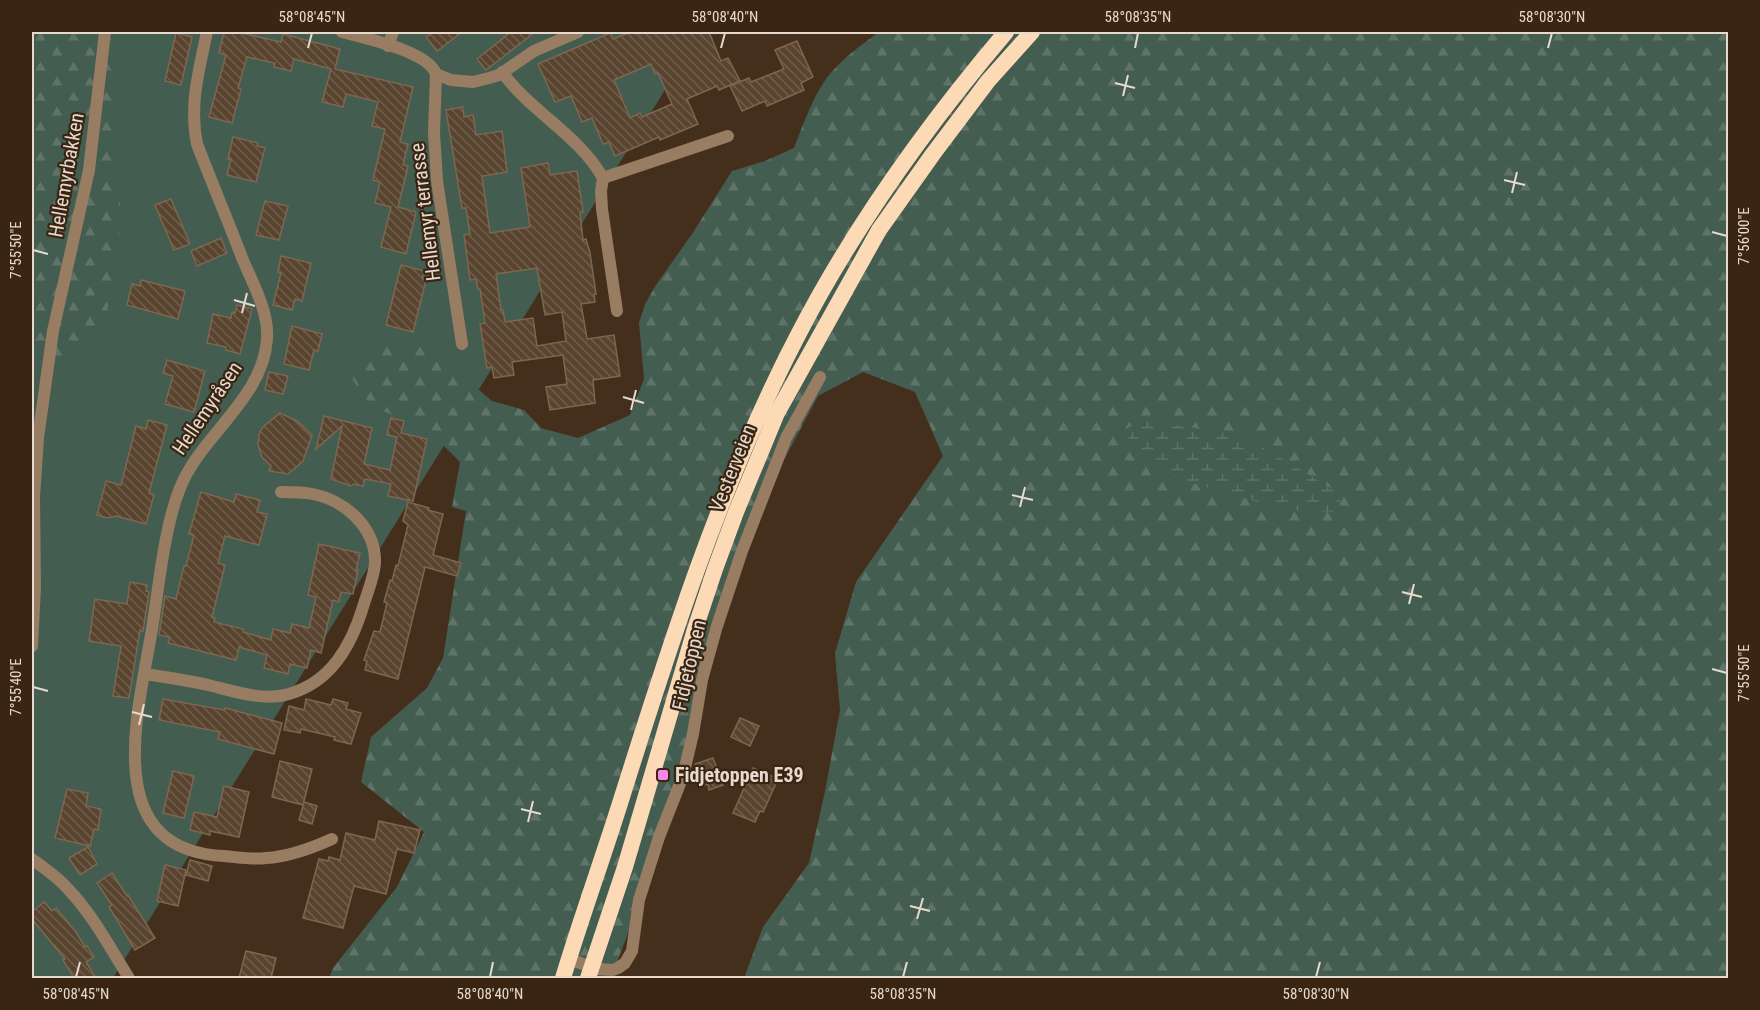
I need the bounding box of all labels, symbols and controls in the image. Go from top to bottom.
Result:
text: 58°08'45"N [279,8,345,26]
text: 58°08'40"N [692,8,758,26]
text: 58°08'35"N [1105,8,1171,26]
text: 58°08'30"N [1519,8,1585,26]
street label: Hellemyrbakken [43,111,89,239]
street label: Hellemyr terrasse [405,142,445,282]
text: 7°56'00"E [1735,207,1753,265]
text: 7°55'50"E [7,221,25,279]
street label: Hellemyråsen [167,357,247,459]
street label: Vesterveien [704,421,760,515]
street label: Fidjetoppen [667,617,711,713]
text: 7°55'50"E [1735,644,1753,702]
text: 7°55'40"E [7,658,25,716]
place label: Fidjetoppen E39 [675,763,804,787]
marker: Fidjetoppen E39 [656,768,670,782]
text: 58°08'45"N [43,985,109,1003]
text: 58°08'40"N [457,985,523,1003]
text: 58°08'35"N [870,985,936,1003]
text: 58°08'30"N [1283,985,1349,1003]

